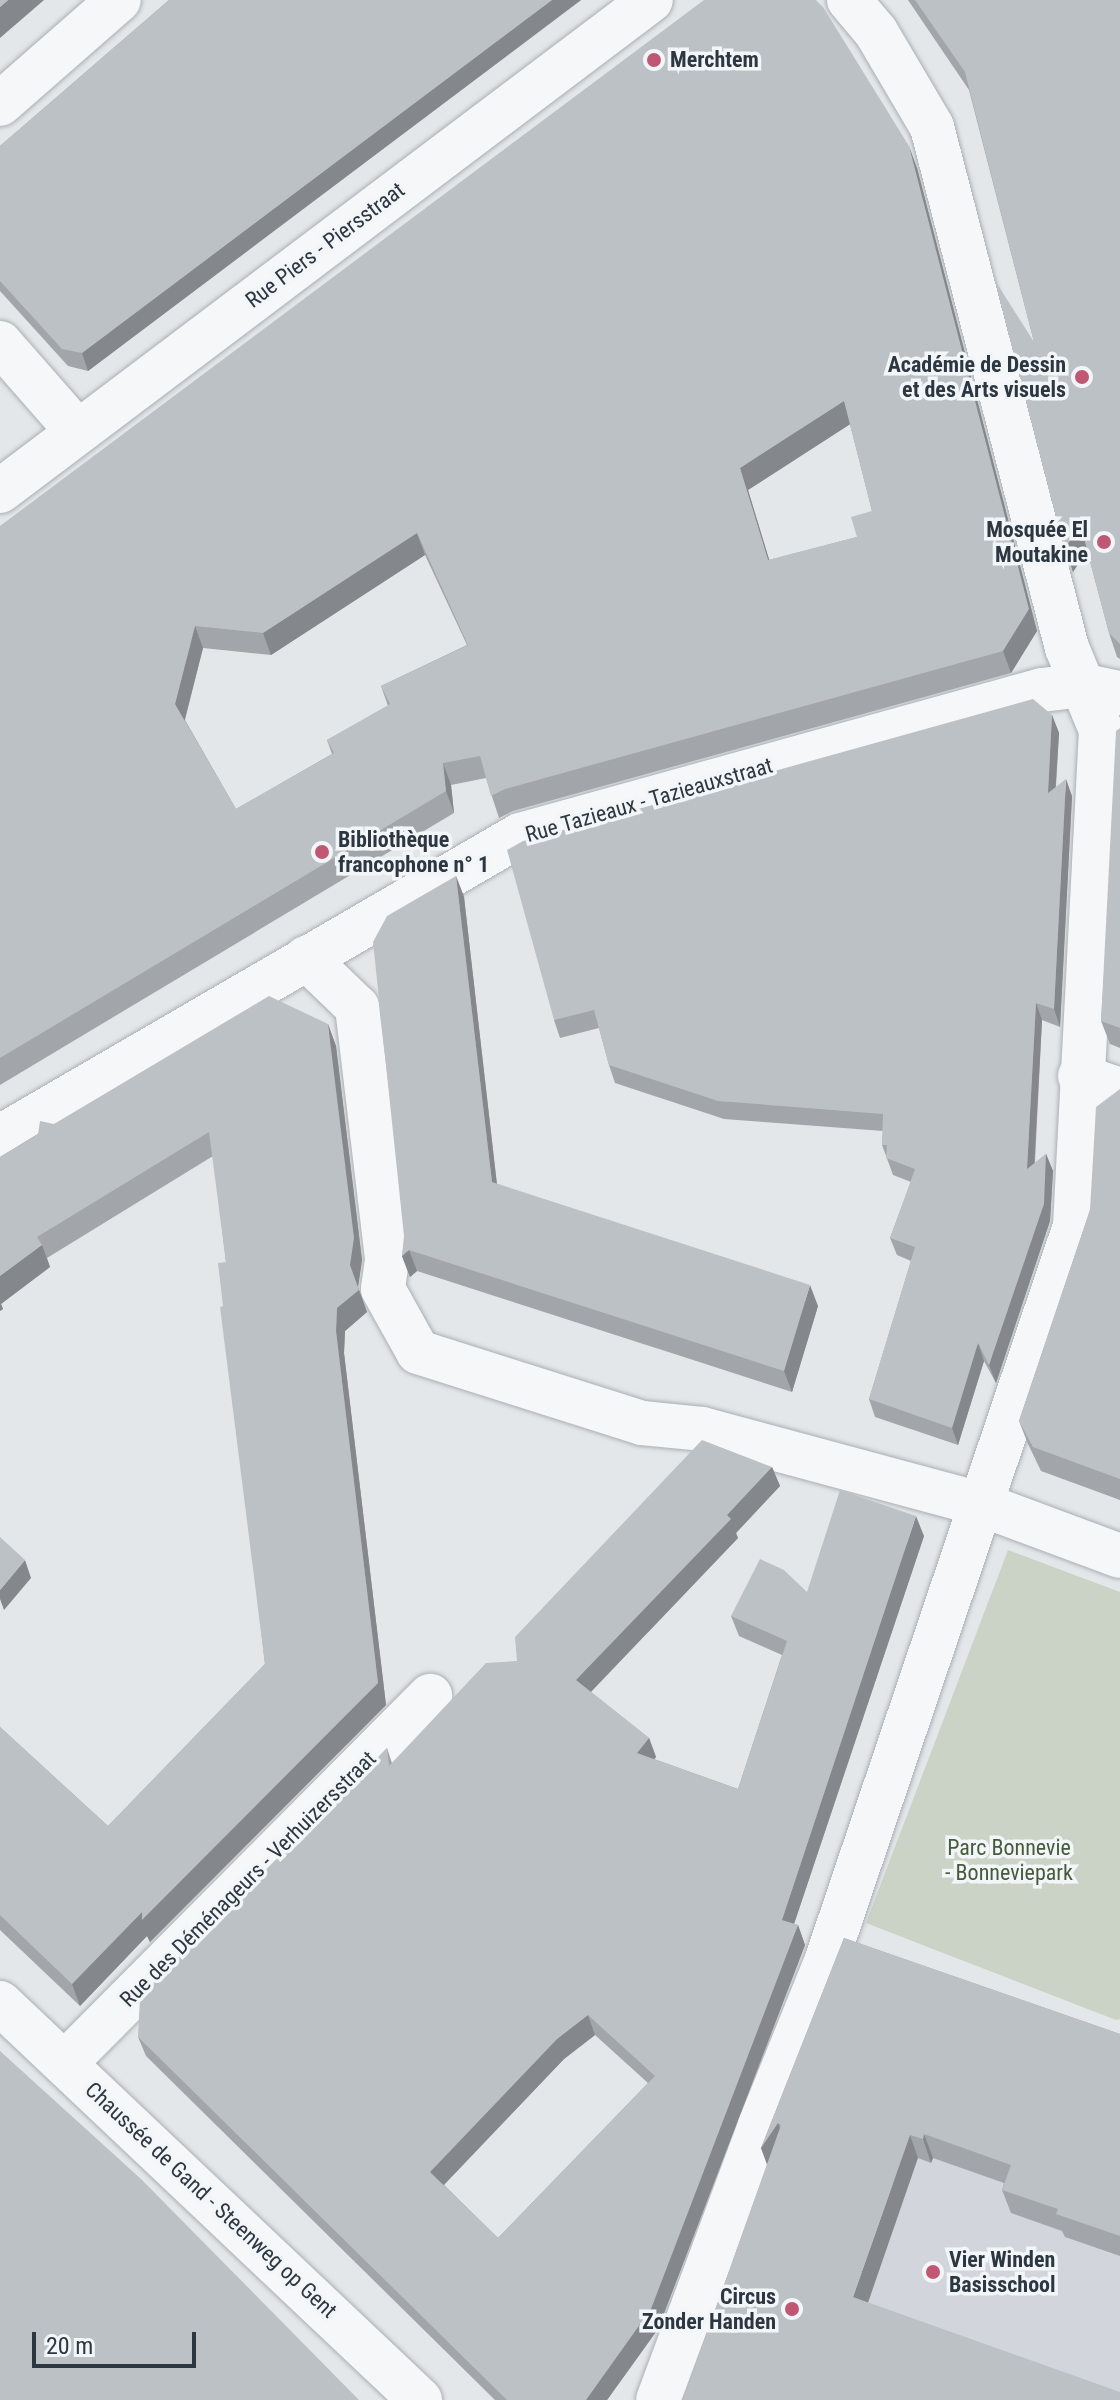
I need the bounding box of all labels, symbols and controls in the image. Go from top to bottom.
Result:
place label: Merchtem [670,47,759,73]
marker: Merchtem [645,51,663,69]
street label: Rue Piers - Piersstraat [240,177,410,313]
place label: Académie de Dessin et des Arts visuels [888,351,1066,402]
marker: Académie de Dessin et des Arts visuels [1073,368,1091,386]
place label: Mosquée El Moutakine [986,516,1088,568]
marker: Mosquée El Moutakine [1095,533,1113,551]
street label: Rue Tazieaux - Tazieauxstraat [522,752,776,848]
place label: Bibliothèque francophone n° 1 [338,826,489,878]
marker: Bibliothèque francophone n° 1 [313,843,331,861]
street label: Rue des Déménageurs - Verhuizersstraat [115,1746,381,2012]
park label: Parc Bonnevie - Bonneviepark [945,1834,1073,1886]
street label: Chaussée de Gand - Steenweg op Gent [80,2076,342,2324]
place label: Vier Winden Basisschool [949,2246,1056,2298]
marker: Vier Winden Basisschool [924,2263,942,2281]
place label: Circus Zonder Handen [642,2283,776,2334]
marker: Circus Zonder Handen [783,2300,801,2318]
scale bar [36,2316,200,2366]
text: 20 m [46,2332,93,2360]

